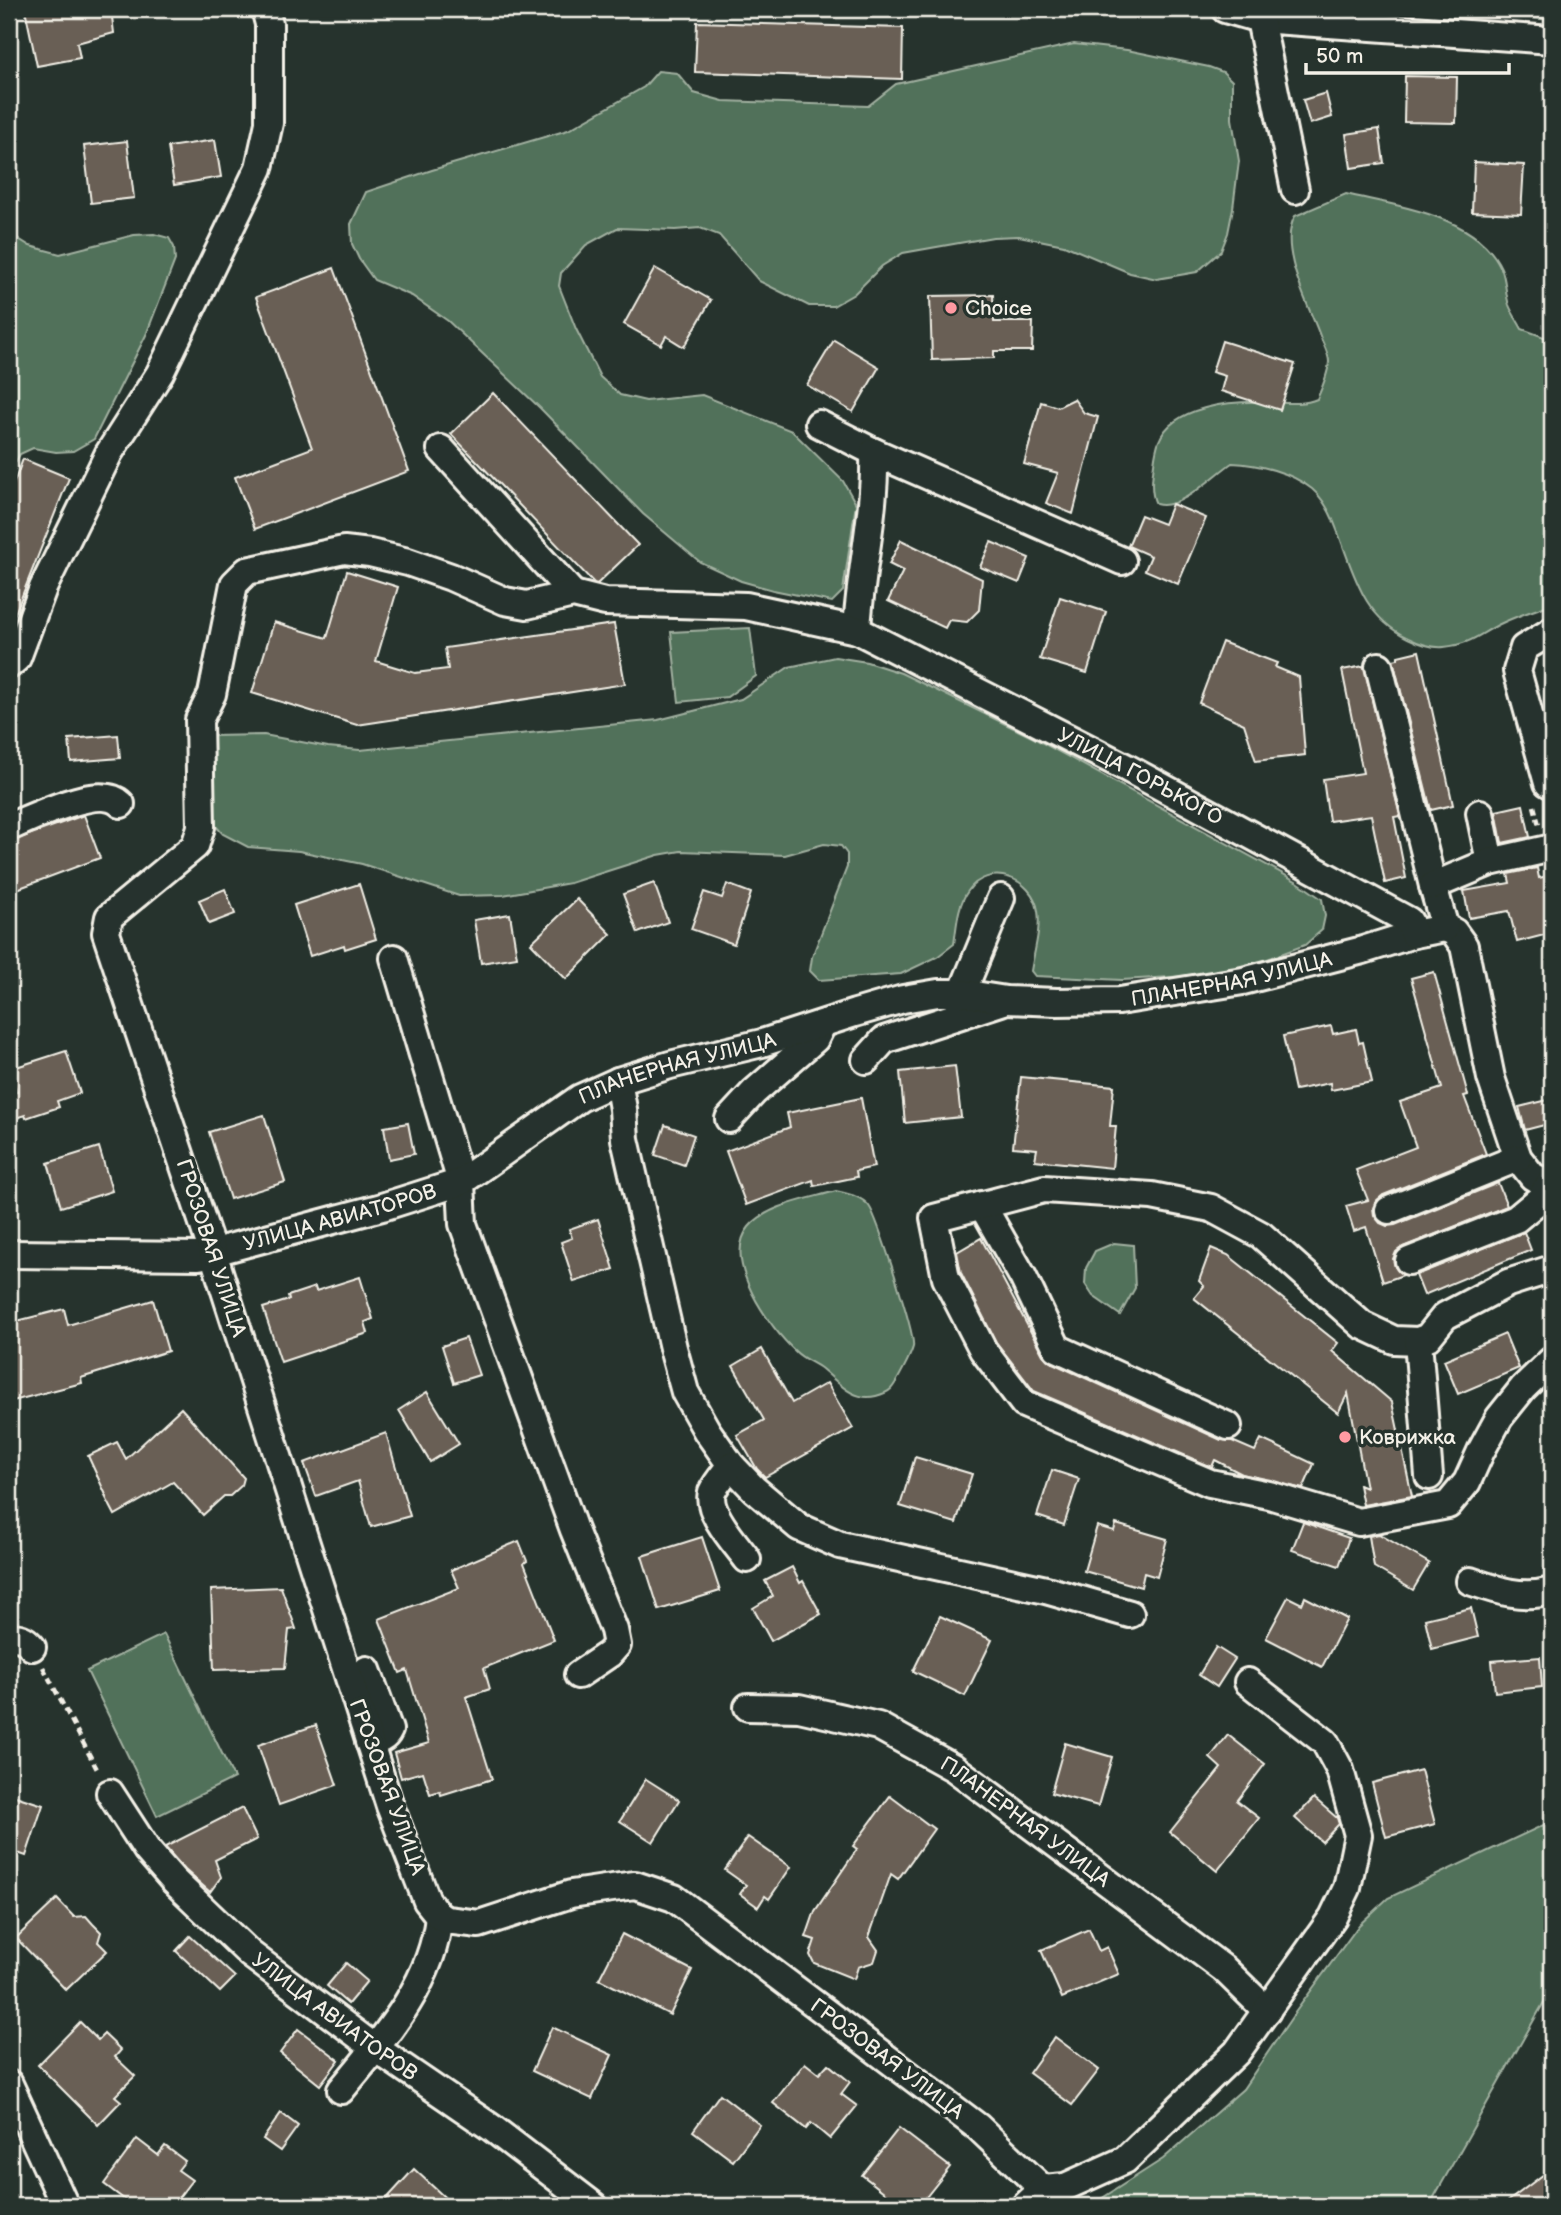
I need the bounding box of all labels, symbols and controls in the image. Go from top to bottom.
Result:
scale bar [1306,32,1508,76]
text: 50 m [1316,44,1363,69]
place label: Choice [965,296,1032,321]
marker: Choice [943,300,959,316]
street label: УЛИЦА ГОРЬКОГО [1053,722,1227,830]
street label: ПЛАНЕРНАЯ УЛИЦА [1129,946,1335,1011]
street label: ПЛАНЕРНАЯ УЛИЦА [575,1027,779,1110]
street label: ГРОЗОВАЯ УЛИЦА [170,1156,252,1340]
street label: УЛИЦА АВИАТОРОВ [240,1178,439,1256]
place label: Коврижка [1359,1425,1456,1450]
marker: Коврижка [1337,1429,1353,1445]
street label: ГРОЗОВАЯ УЛИЦА [344,1696,431,1879]
street label: ПЛАНЕРНАЯ УЛИЦА [936,1751,1115,1892]
street label: УЛИЦА АВИАТОРОВ [247,1948,422,2086]
street label: ГРОЗОВАЯ УЛИЦА [806,1993,969,2125]

